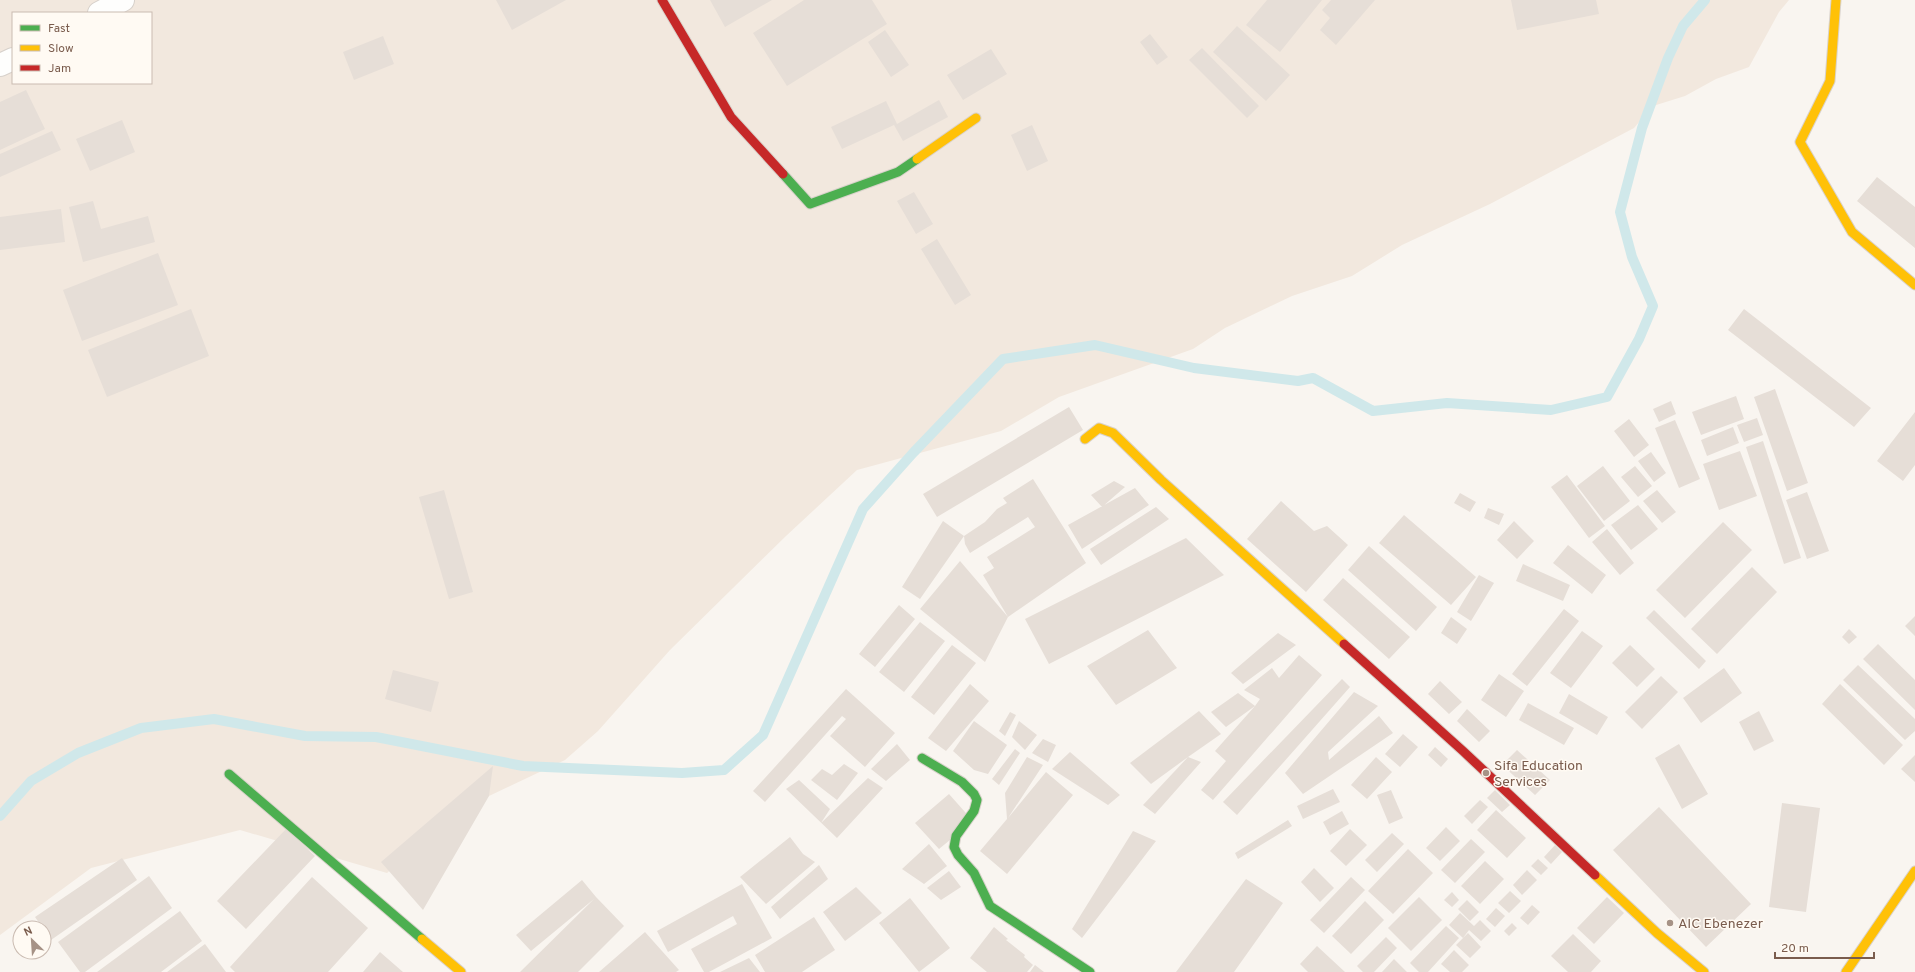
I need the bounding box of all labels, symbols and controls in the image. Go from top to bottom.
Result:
legend [12,12,152,84]
text: Fast [48,21,70,37]
text: Slow [48,41,74,57]
text: Jam [48,61,71,77]
place label: Sifa Education Services [1494,758,1583,791]
marker: Sifa Education Services [1481,768,1491,778]
place label: AIC Ebenezer [1678,916,1764,933]
marker: AIC Ebenezer [1665,918,1675,928]
north arrow [12,920,52,960]
text: N [22,924,35,940]
scale bar [1775,934,1874,960]
text: 20 m [1781,941,1809,957]

